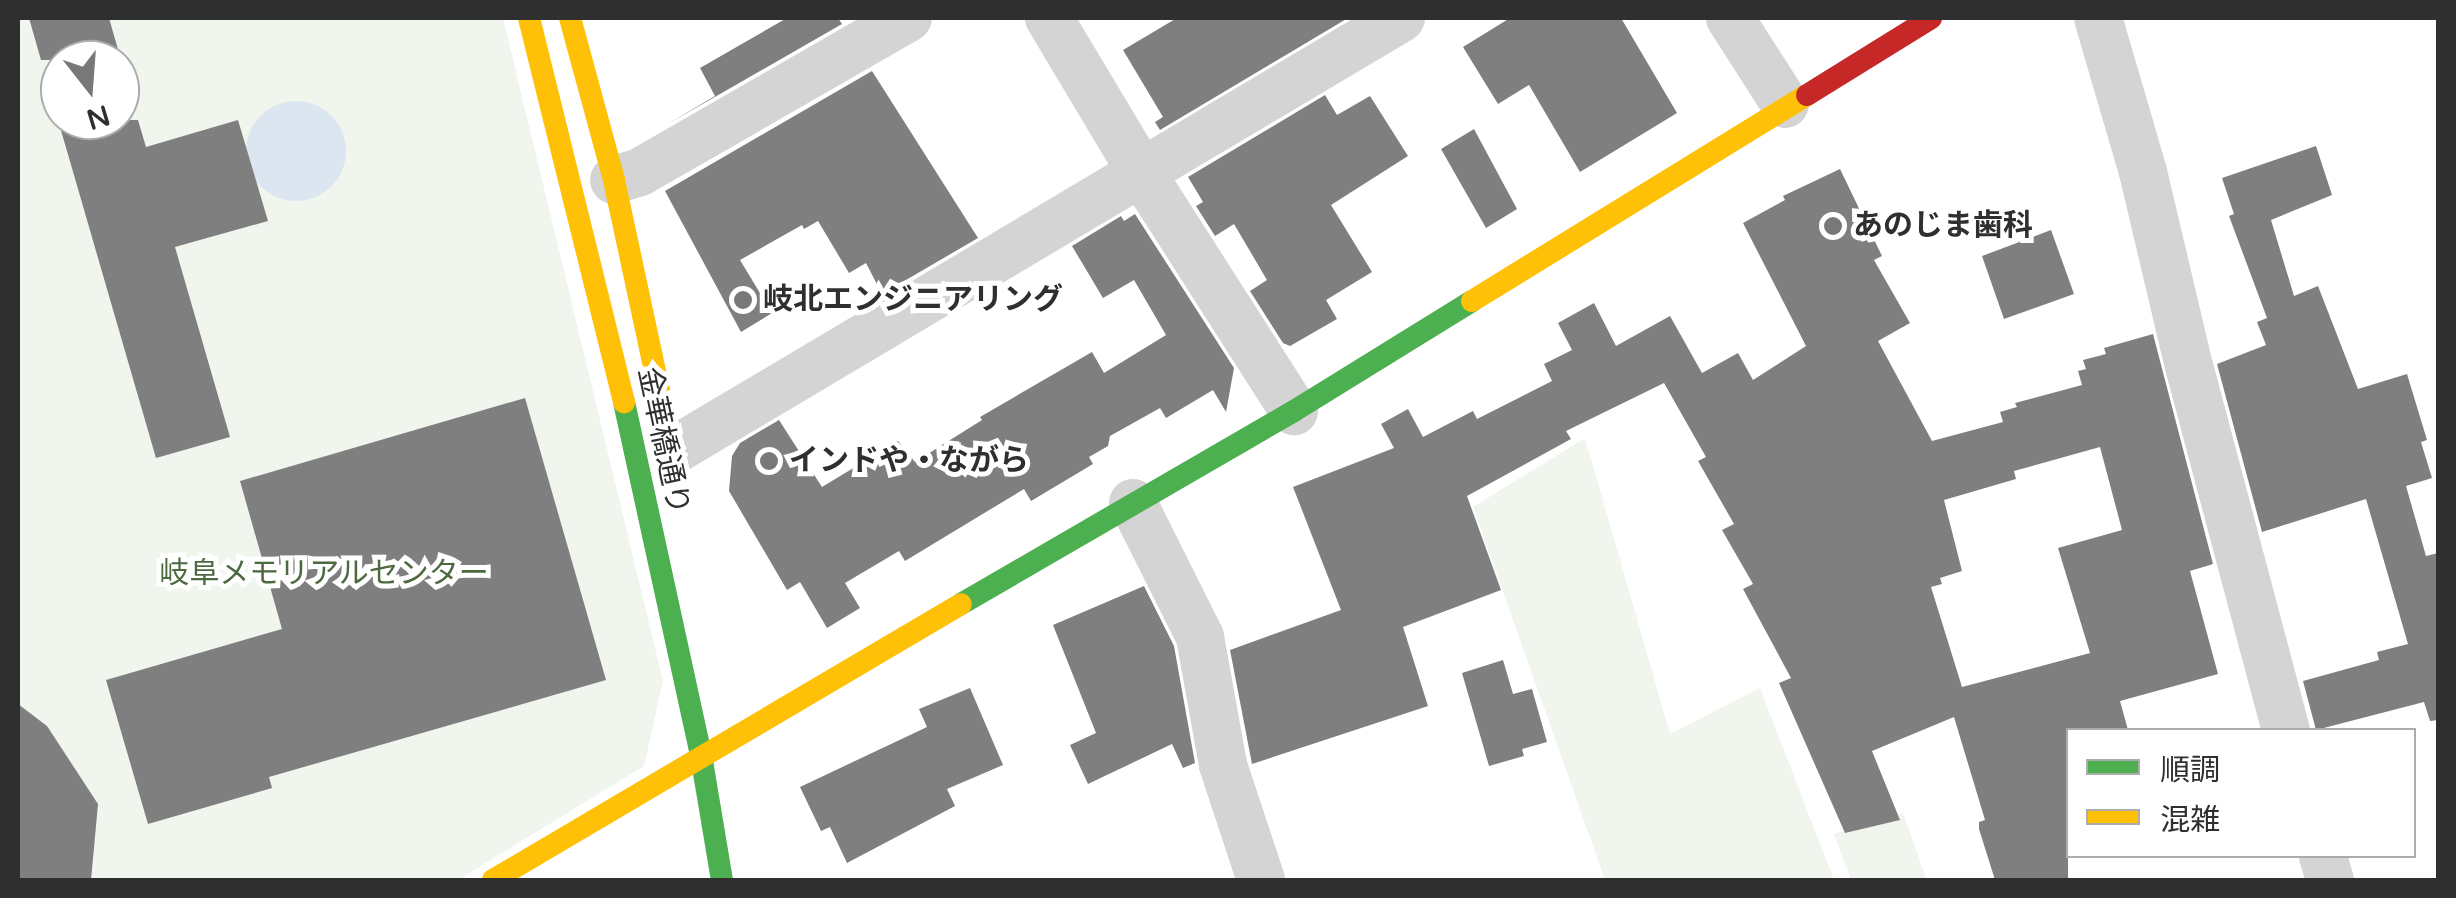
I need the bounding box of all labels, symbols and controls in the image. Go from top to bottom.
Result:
north arrow [40,40,140,140]
text: N [82,97,114,136]
place label: あのじま歯科 [1853,208,2033,244]
marker: あのじま歯科 [1822,215,1844,237]
place label: 岐北エンジニアリング [763,282,1063,318]
marker: 岐北エンジニアリング [732,289,754,311]
street label: 金華橋通り [630,364,696,518]
place label: インドや・ながら [789,443,1029,479]
marker: インドや・ながら [758,450,780,472]
park label: 岐阜メモリアルセンター [159,556,489,592]
legend [2066,728,2416,858]
text: 順調 [2160,752,2220,789]
text: 混雑 [2160,802,2220,839]

